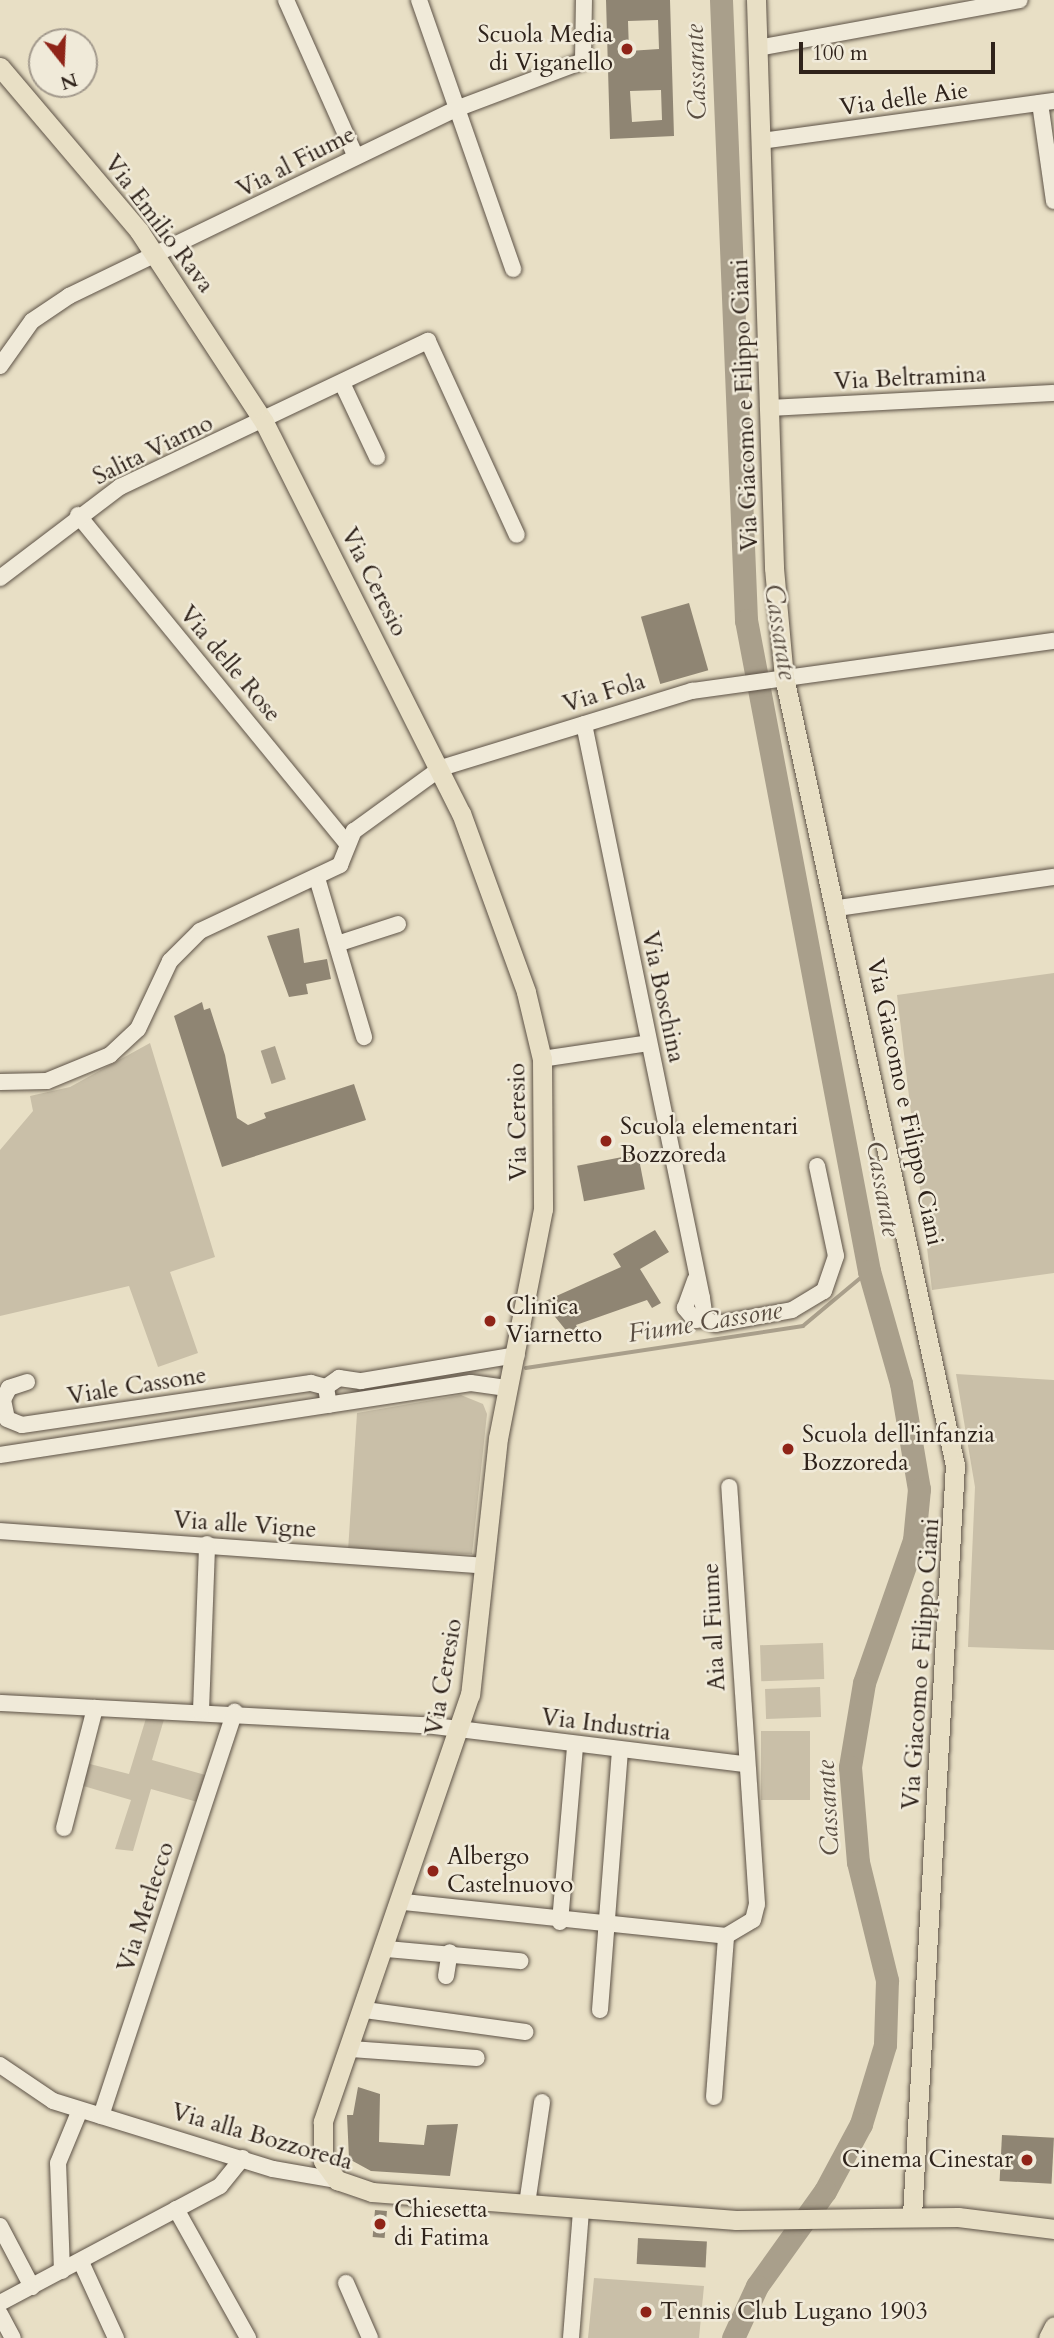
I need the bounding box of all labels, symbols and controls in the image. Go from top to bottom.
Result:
place label: Scuola Media di Viganello [478,21,613,77]
water label: Cassarate [679,23,713,121]
north arrow [28,28,98,98]
scale bar [802,28,998,72]
text: 100 m [812,39,868,68]
marker: Scuola Media di Viganello [619,41,635,57]
text: N [57,66,81,96]
street label: Via delle Aie [838,76,970,122]
street label: Via al Fiume [232,120,360,204]
street label: Via Emilio Rava [98,150,220,298]
street label: Via Giacomo e Filippo Ciani [726,258,764,552]
street label: Via Beltramina [833,360,987,396]
street label: Salita Viarno [88,409,218,491]
street label: Via Ceresio [334,523,414,641]
water label: Cassarate [757,582,803,682]
street label: Via delle Rose [173,600,287,728]
street label: Via Fola [559,667,649,719]
street label: Via Boschina [635,929,691,1065]
street label: Via Giacomo e Filippo Ciani [861,956,949,1248]
street label: Via Ceresio [503,1063,533,1181]
place label: Scuola elementari Bozzoreda [620,1113,798,1169]
marker: Scuola elementari Bozzoreda [598,1133,614,1149]
water label: Cassarate [859,1139,907,1239]
place label: Clinica Viarnetto [506,1293,602,1349]
water label: Fiume Cassone [626,1294,784,1350]
marker: Clinica Viarnetto [480,1311,500,1331]
street label: Viale Cassone [65,1361,209,1411]
place label: Scuola dell'infanzia Bozzoreda [802,1421,995,1477]
marker: Scuola dell'infanzia Bozzoreda [780,1441,796,1457]
street label: Via alle Vigne [172,1506,318,1544]
street label: Via Giacomo e Filippo Ciani [896,1517,946,1811]
street label: Aia al Fiume [696,1562,732,1692]
street label: Via Ceresio [420,1616,468,1738]
street label: Via Industria [539,1703,673,1747]
water label: Cassarate [810,1759,846,1857]
street label: Via Merlecco [111,1838,181,1976]
place label: Albergo Castelnuovo [447,1843,573,1899]
marker: Albergo Castelnuovo [425,1863,441,1879]
street label: Via alla Bozzoreda [168,2097,356,2177]
place label: Cinema Cinestar [842,2146,1013,2174]
marker: Cinema Cinestar [1019,2152,1035,2168]
place label: Chiesetta di Fatima [394,2196,489,2252]
marker: Chiesetta di Fatima [372,2216,388,2232]
place label: Tennis Club Lugano 1903 [660,2298,928,2326]
marker: Tennis Club Lugano 1903 [638,2304,654,2320]

